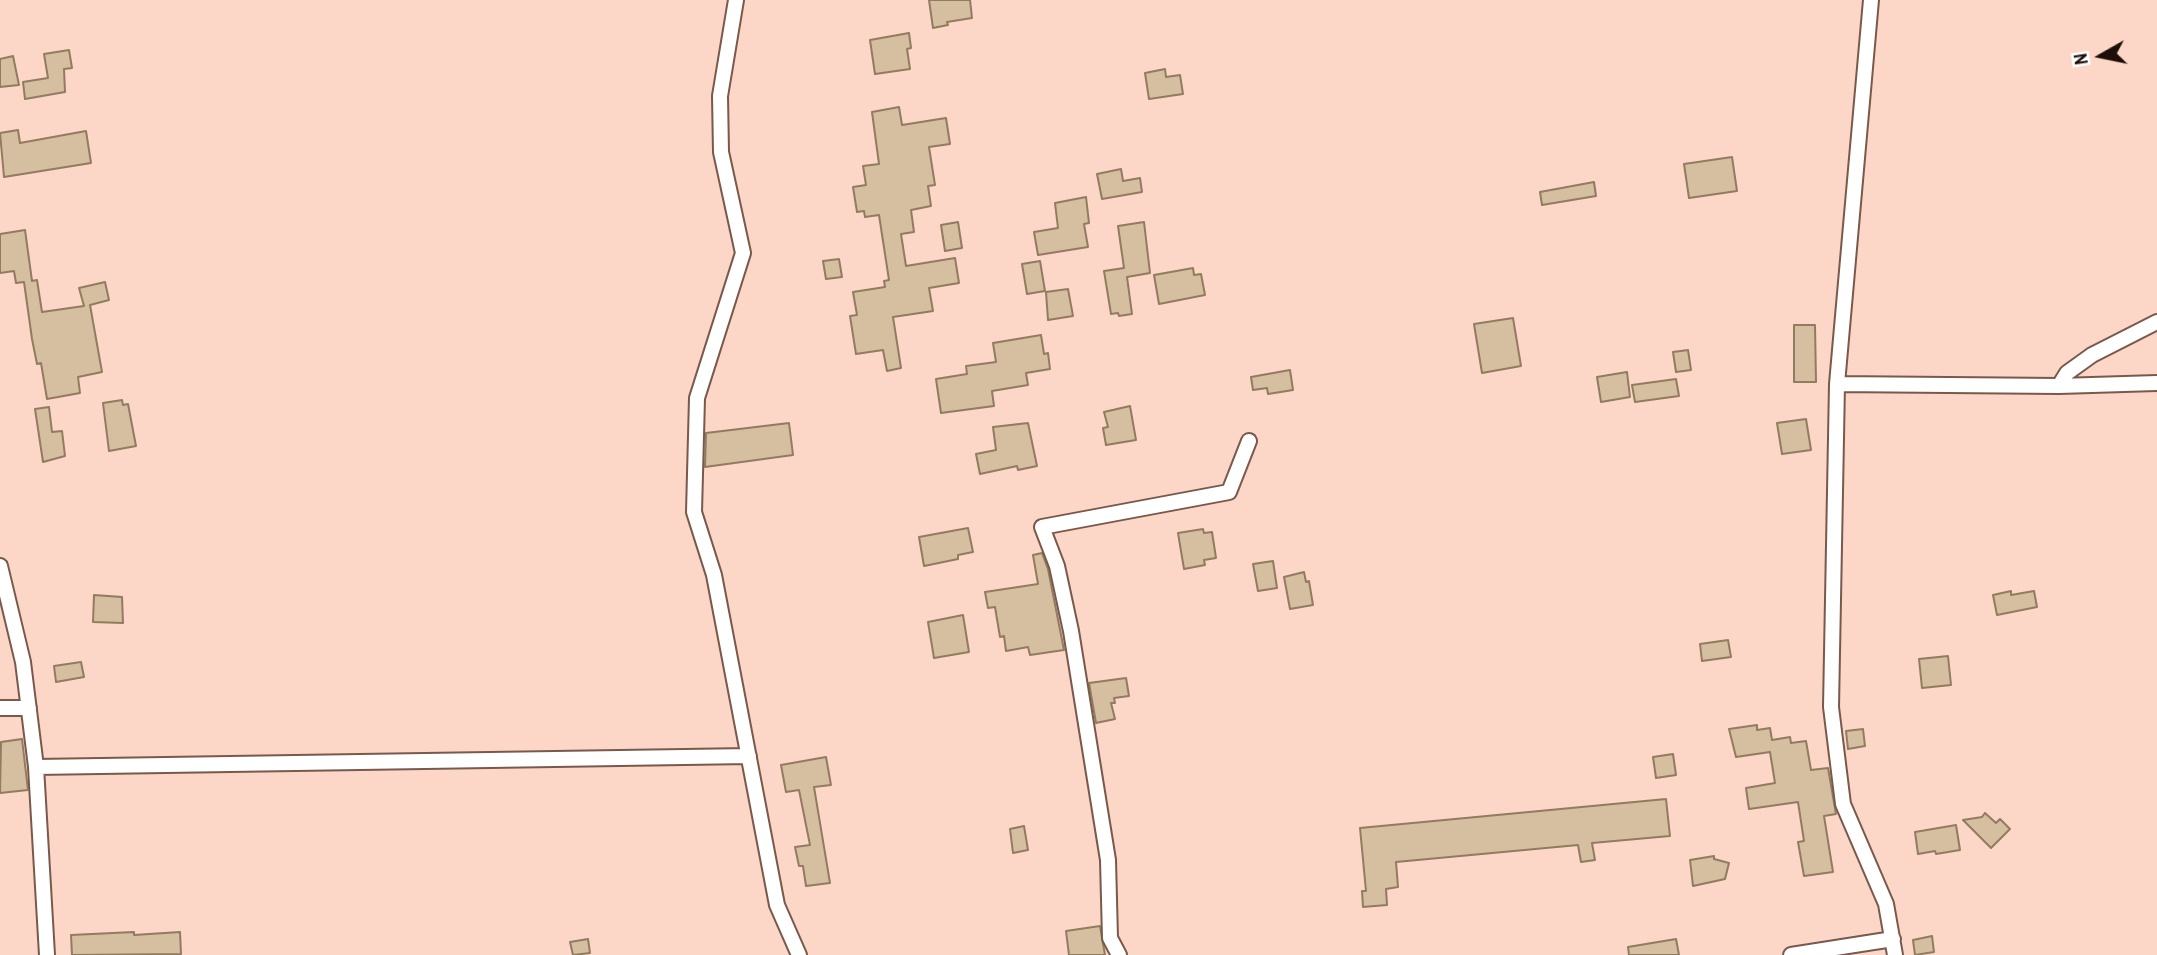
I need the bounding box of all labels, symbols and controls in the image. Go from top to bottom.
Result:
north arrow [2066,21,2136,91]
text: N [2067,52,2094,67]

